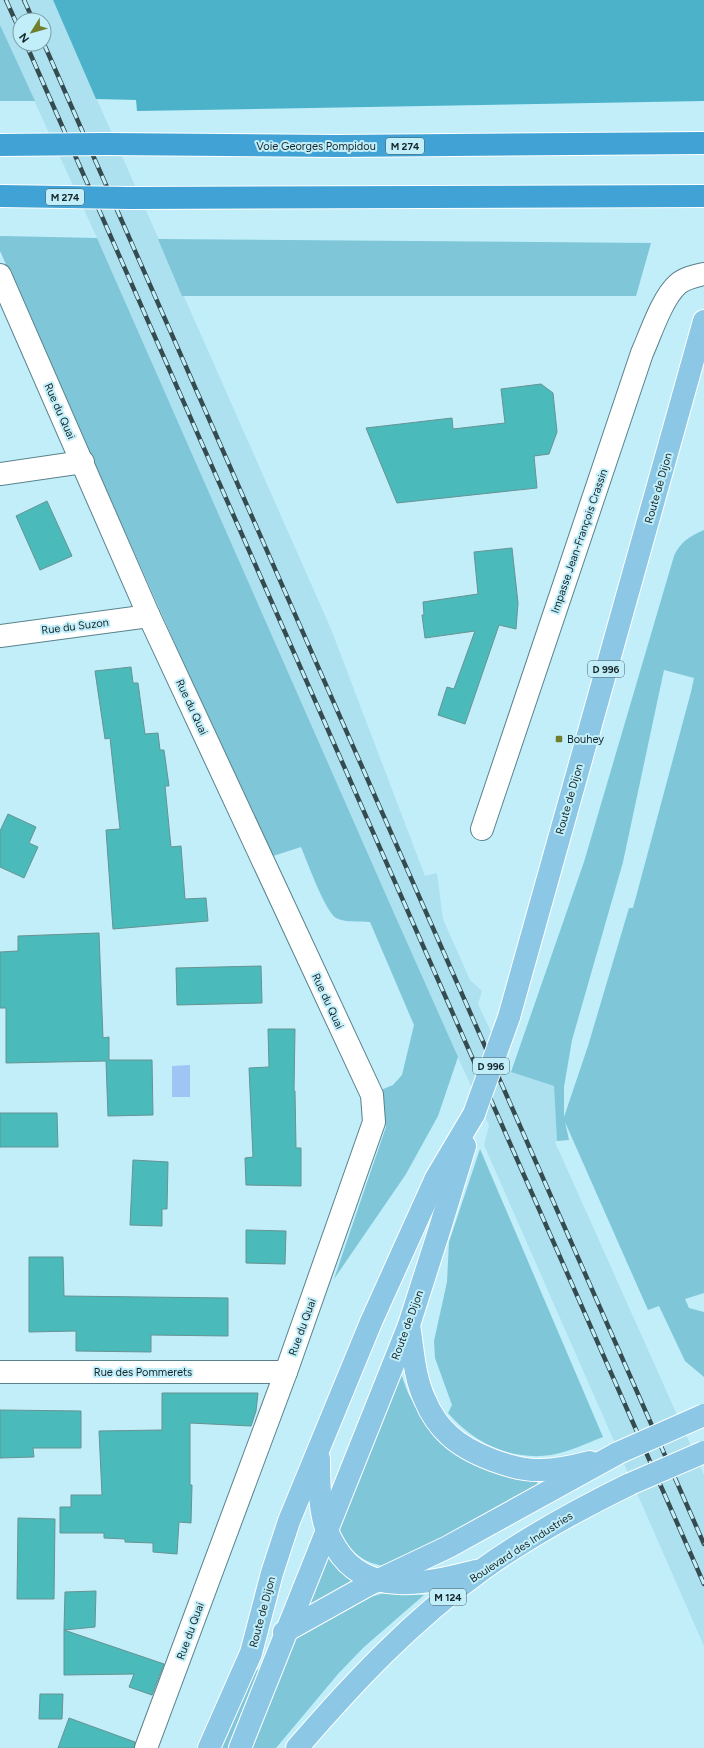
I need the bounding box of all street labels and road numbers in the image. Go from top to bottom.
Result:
road number: M 274 [386,138,424,154]
street label: Voie Georges Pompidou [256,140,376,153]
road number: M 274 [46,189,84,205]
street label: Rue du Quai [41,381,78,441]
street label: Route de Dijon [642,451,675,525]
street label: Impasse Jean-François Crassin [549,467,610,615]
street label: Rue du Suzon [41,616,110,637]
road number: D 996 [588,661,624,677]
street label: Rue du Quai [173,677,210,737]
street label: Route de Dijon [553,762,586,836]
street label: Rue du Quai [309,971,346,1031]
road number: D 996 [473,1058,509,1074]
street label: Route de Dijon [389,1289,426,1362]
street label: Rue du Quai [286,1297,319,1358]
street label: Rue des Pommerets [94,1366,192,1379]
street label: Boulevard des Industries [467,1509,575,1586]
street label: Route de Dijon [247,1575,278,1649]
road number: M 124 [430,1589,466,1605]
street label: Rue du Quai [174,1601,207,1662]

